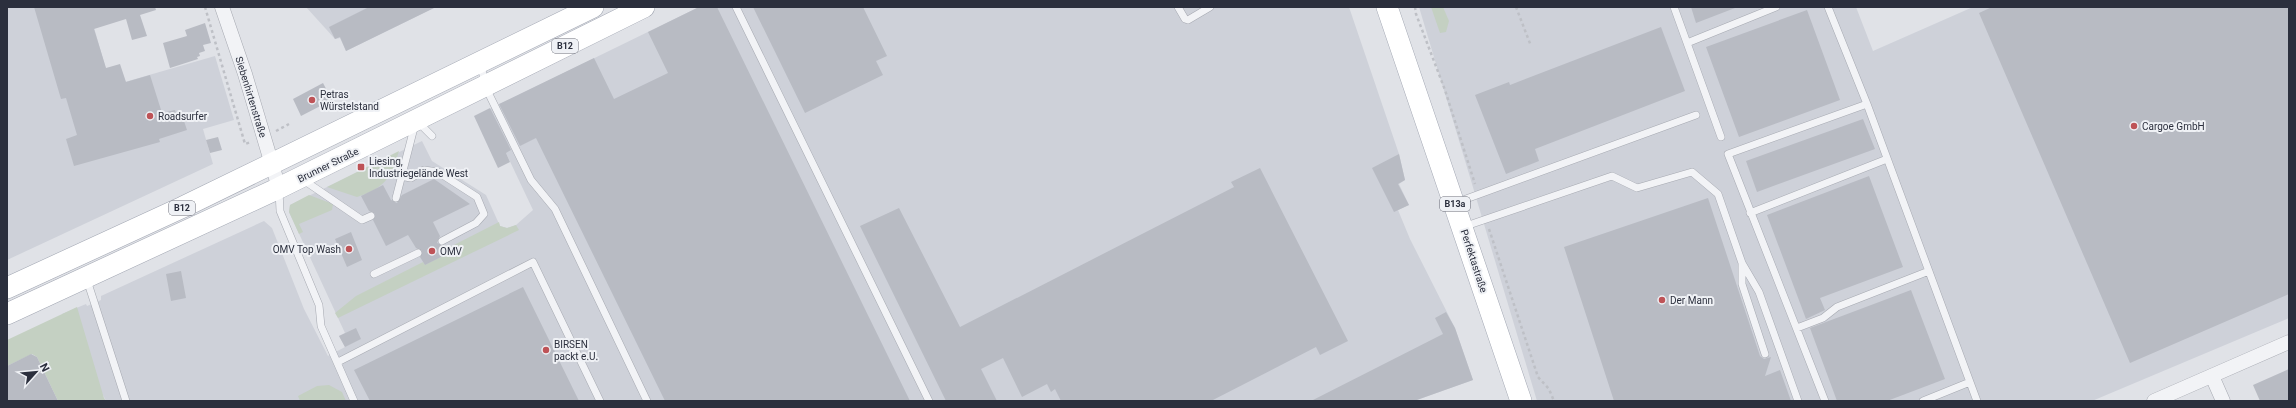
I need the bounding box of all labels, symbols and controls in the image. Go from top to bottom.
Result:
road number: B12 [552,39,578,53]
street label: Siebenhirtenstraße [233,55,269,139]
place label: Petras Würstelstand [320,89,379,112]
marker: Petras Würstelstand [307,95,317,105]
marker: Roadsurfer [145,111,155,121]
place label: Roadsurfer [158,111,208,122]
marker: Cargoe GmbH [2129,121,2139,131]
place label: Cargoe GmbH [2142,121,2205,132]
street label: Brunner Straße [296,145,360,185]
place label: Liesing, Industriegelände West [369,156,468,179]
marker: Liesing, Industriegelände West [356,162,366,172]
road number: B13a [1440,197,1470,211]
road number: B12 [169,201,195,215]
street label: Perfektastraße [1459,228,1489,294]
place label: OMV Top Wash [273,244,341,255]
marker: OMV Top Wash [344,244,354,254]
marker: OMV [427,246,437,256]
place label: OMV [440,246,463,257]
marker: Der Mann [1657,295,1667,305]
place label: Der Mann [1670,295,1713,306]
place label: BIRSEN packt e.U. [554,339,598,362]
marker: BIRSEN packt e.U. [541,345,551,355]
north arrow [16,352,56,392]
text: N [37,361,52,374]

